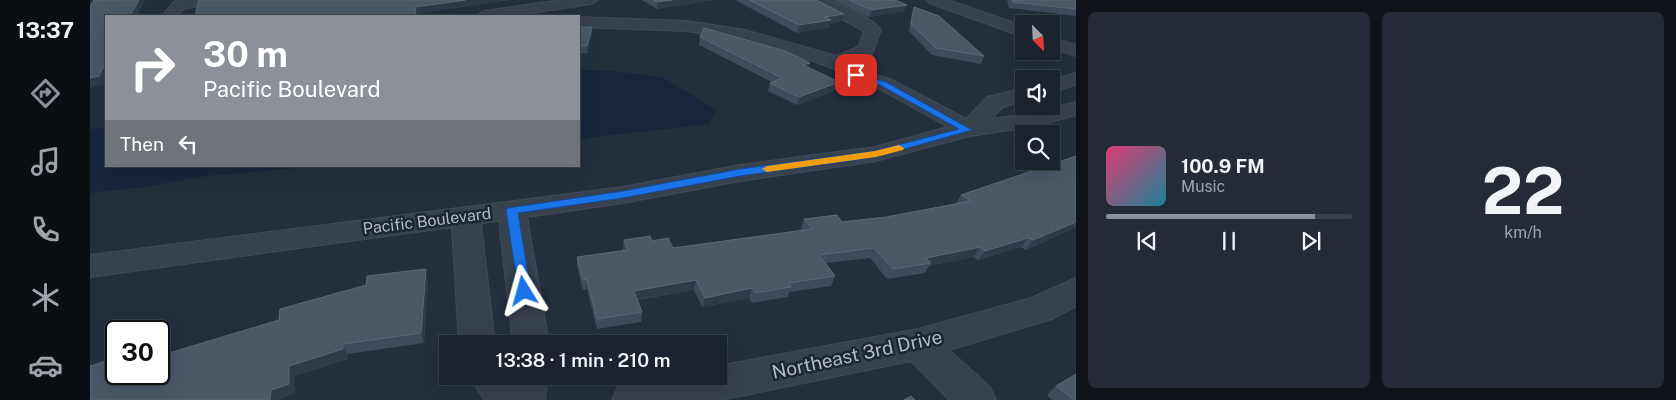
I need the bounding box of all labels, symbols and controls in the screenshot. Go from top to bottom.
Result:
north arrow [1015,15,1060,60]
map controls [1015,15,1060,170]
text: 13:37 [16,17,74,43]
text: 30 m [203,34,288,75]
icon: right [120,35,185,100]
pin [835,54,877,96]
icon: arrive [842,61,870,89]
button: sound [1015,70,1060,115]
icon: directions [28,76,63,111]
text: Pacific Boulevard [203,76,381,102]
button: search [1015,125,1060,170]
icon: left [174,130,202,158]
text: Then [120,133,164,155]
icon: music [28,144,63,179]
text: 22 [1482,152,1564,229]
text: 100.9 FM [1181,155,1265,177]
text: Music [1181,177,1225,196]
street label: Pacific Boulevard [362,204,492,238]
icon: phone [28,212,63,247]
text: km/h [1504,223,1542,242]
icon: previous [1133,227,1161,255]
icon: pause [1215,227,1243,255]
icon: next [1297,227,1325,255]
position arrow [497,264,549,316]
icon: climate [28,280,63,315]
speed limit sign: 30 [105,320,170,385]
street label: Northeast 3rd Drive [770,325,944,383]
icon: car [28,348,63,383]
text: 13:38 · 1 min · 210 m [496,349,670,371]

